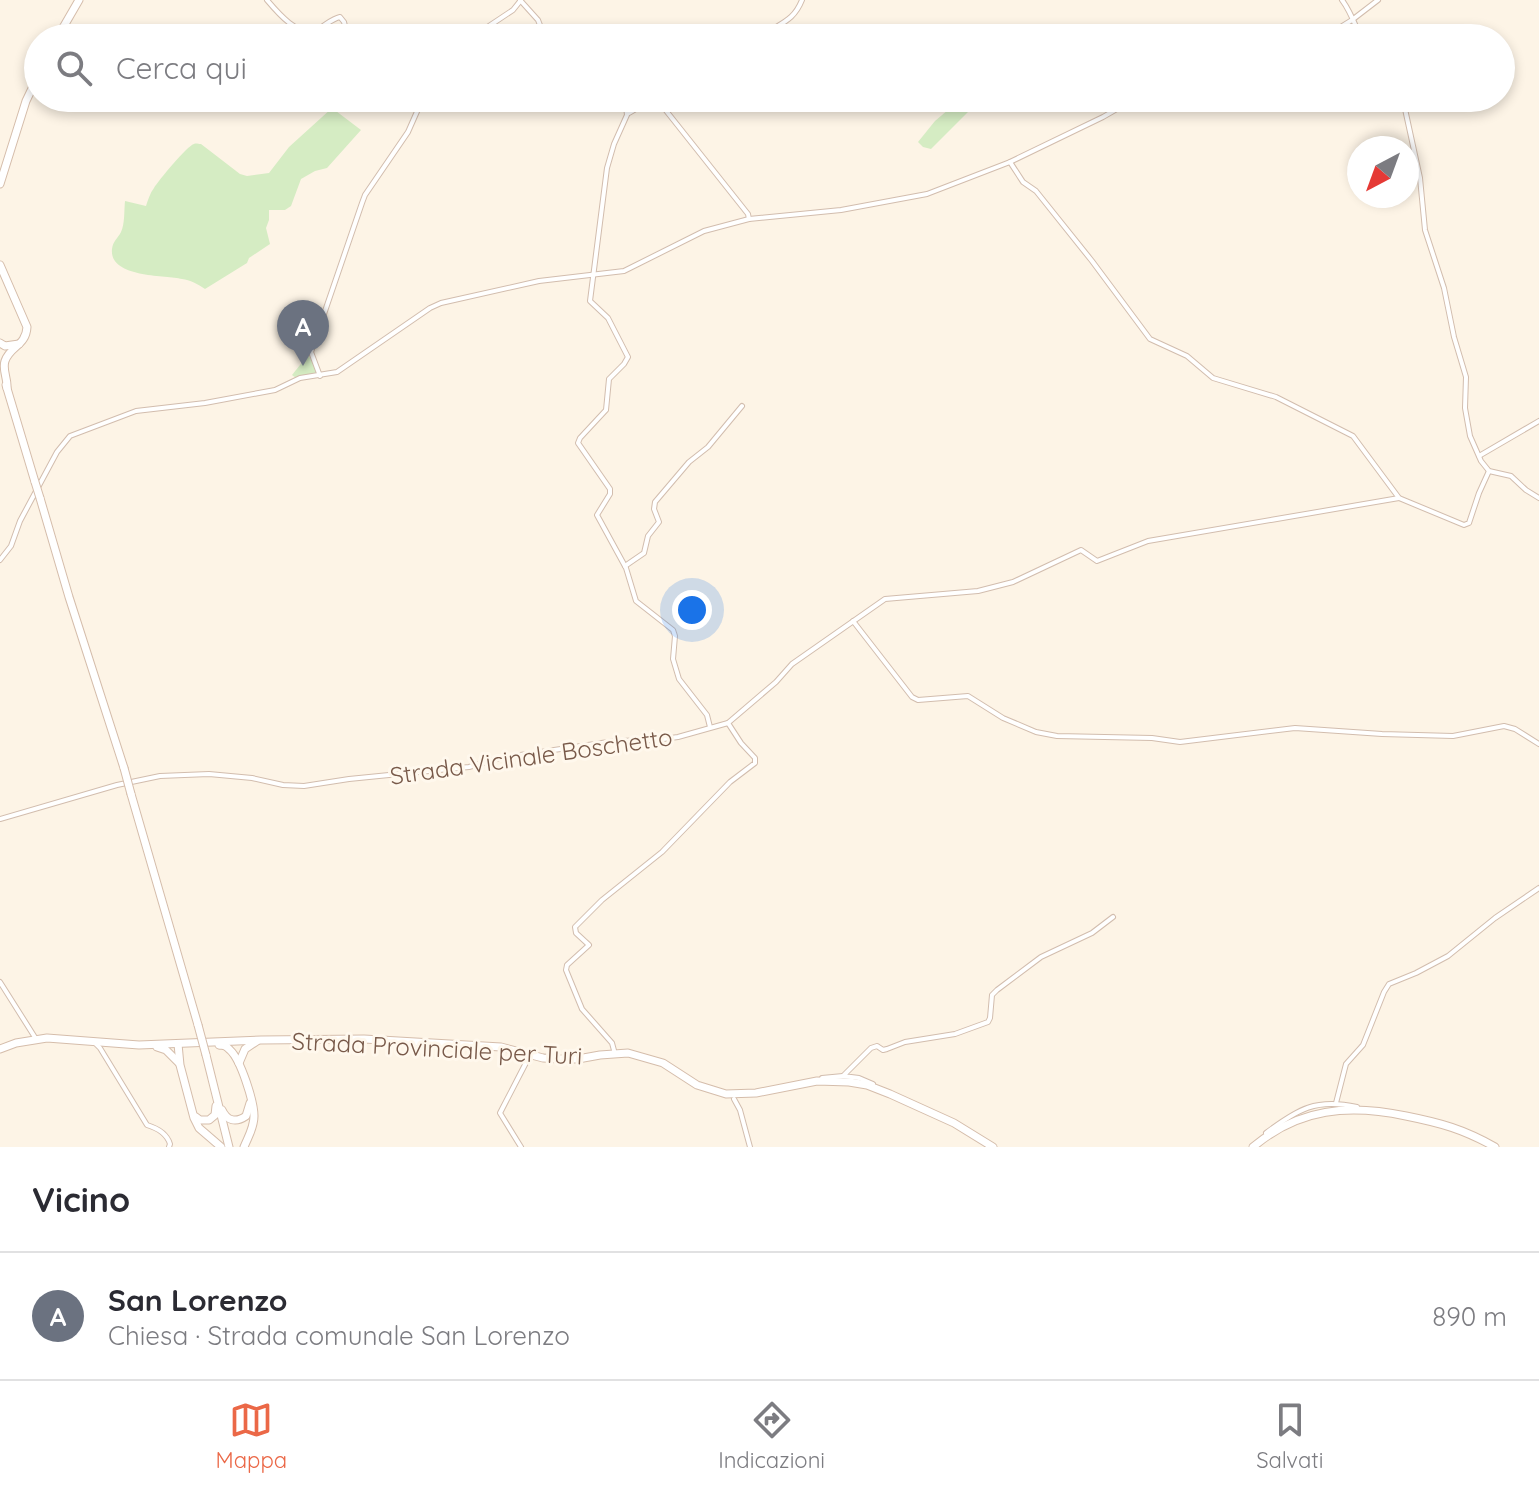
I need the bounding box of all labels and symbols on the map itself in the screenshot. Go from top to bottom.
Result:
north arrow [1347,136,1419,208]
pin: A [277,300,329,366]
your location [672,590,712,630]
street label: Strada Vicinale Boschetto [388,721,674,791]
street label: Strada Provinciale per Turi [291,1025,583,1071]

